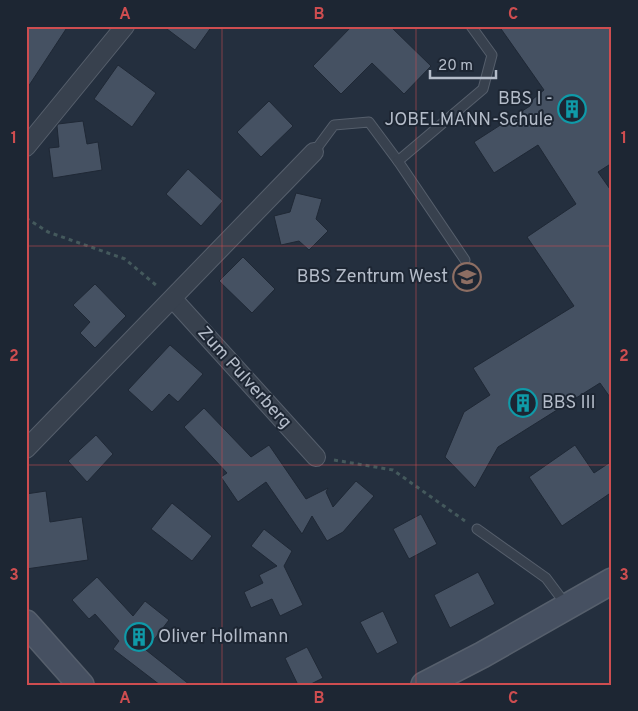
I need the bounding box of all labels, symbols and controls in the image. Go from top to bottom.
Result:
text: A [119,5,131,25]
text: B [313,5,325,25]
text: C [508,5,518,25]
scale bar [430,48,497,80]
text: 20 m [438,57,473,76]
place label: BBS I - JOBELMANN-Schule [384,88,553,132]
building icon: BBS I - JOBELMANN-Schule [557,94,587,124]
text: 1 [11,129,17,149]
text: 1 [621,129,627,149]
school or university icon: BBS Zentrum West [452,262,482,292]
place label: BBS Zentrum West [297,266,448,289]
street label: Zum Pulverberg [192,322,296,434]
text: 2 [9,347,19,367]
text: 2 [619,347,629,367]
building icon: BBS III [508,388,538,418]
place label: BBS III [542,392,596,415]
text: 3 [9,566,19,586]
text: 3 [619,566,629,586]
building icon: Oliver Hollmann [124,622,154,652]
place label: Oliver Hollmann [158,626,288,649]
text: A [119,689,131,709]
text: B [313,689,325,709]
text: C [508,689,518,709]

